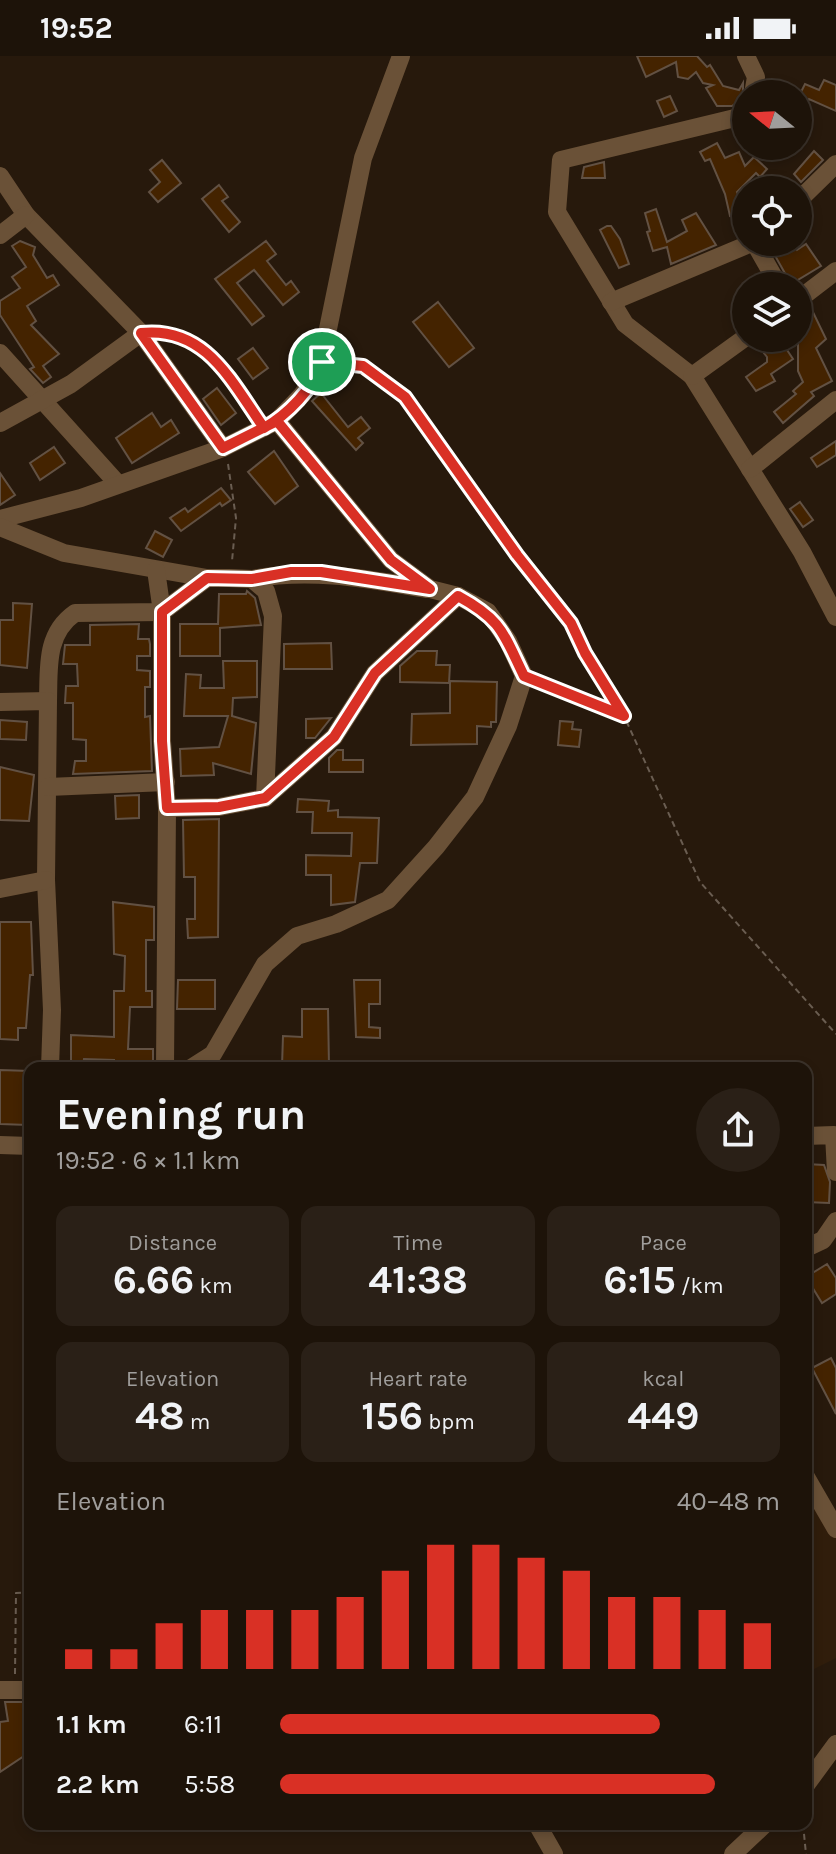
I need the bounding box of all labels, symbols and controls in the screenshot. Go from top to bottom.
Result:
text: 19:52 [40,10,113,46]
north arrow [732,80,812,160]
map controls [732,80,812,352]
button: locate [732,176,812,256]
button: layers [732,272,812,352]
pin [288,328,356,396]
icon: arrive [300,340,344,384]
button: share [696,1088,780,1172]
text: Evening run [56,1089,306,1140]
text: 19:52 · 6 × 1.1 km [56,1145,240,1176]
text: Distance [128,1230,217,1256]
text: Time [393,1230,443,1256]
text: Pace [640,1230,687,1256]
text: 6.66 [113,1256,194,1303]
text: 41:38 [368,1256,468,1303]
text: 6:15 [603,1256,676,1303]
text: km [194,1273,232,1299]
text: /km [676,1273,723,1299]
text: Elevation [126,1366,219,1392]
text: Heart rate [368,1366,468,1392]
text: kcal [642,1366,684,1392]
text: 48 [135,1392,185,1439]
text: 156 [361,1392,423,1439]
text: 449 [627,1392,699,1439]
text: m [185,1409,210,1435]
text: bpm [423,1409,475,1435]
text: Elevation [56,1486,166,1517]
text: 40–48 m [677,1486,780,1517]
text: 1.1 km [56,1709,127,1740]
text: 6:11 [184,1709,222,1740]
text: 2.2 km [56,1769,140,1800]
text: 5:58 [184,1769,235,1800]

